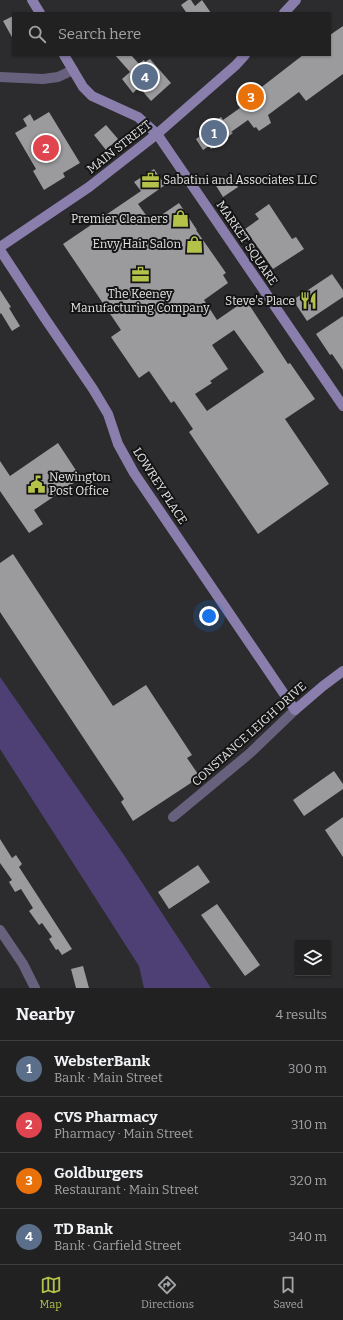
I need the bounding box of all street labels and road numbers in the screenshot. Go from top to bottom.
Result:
street label: MAIN STREET [84,118,154,176]
street label: MARKET SQUARE [214,198,280,288]
street label: LOWREY PLACE [130,445,190,527]
street label: CONSTANCE LEIGH DRIVE [189,679,309,789]

